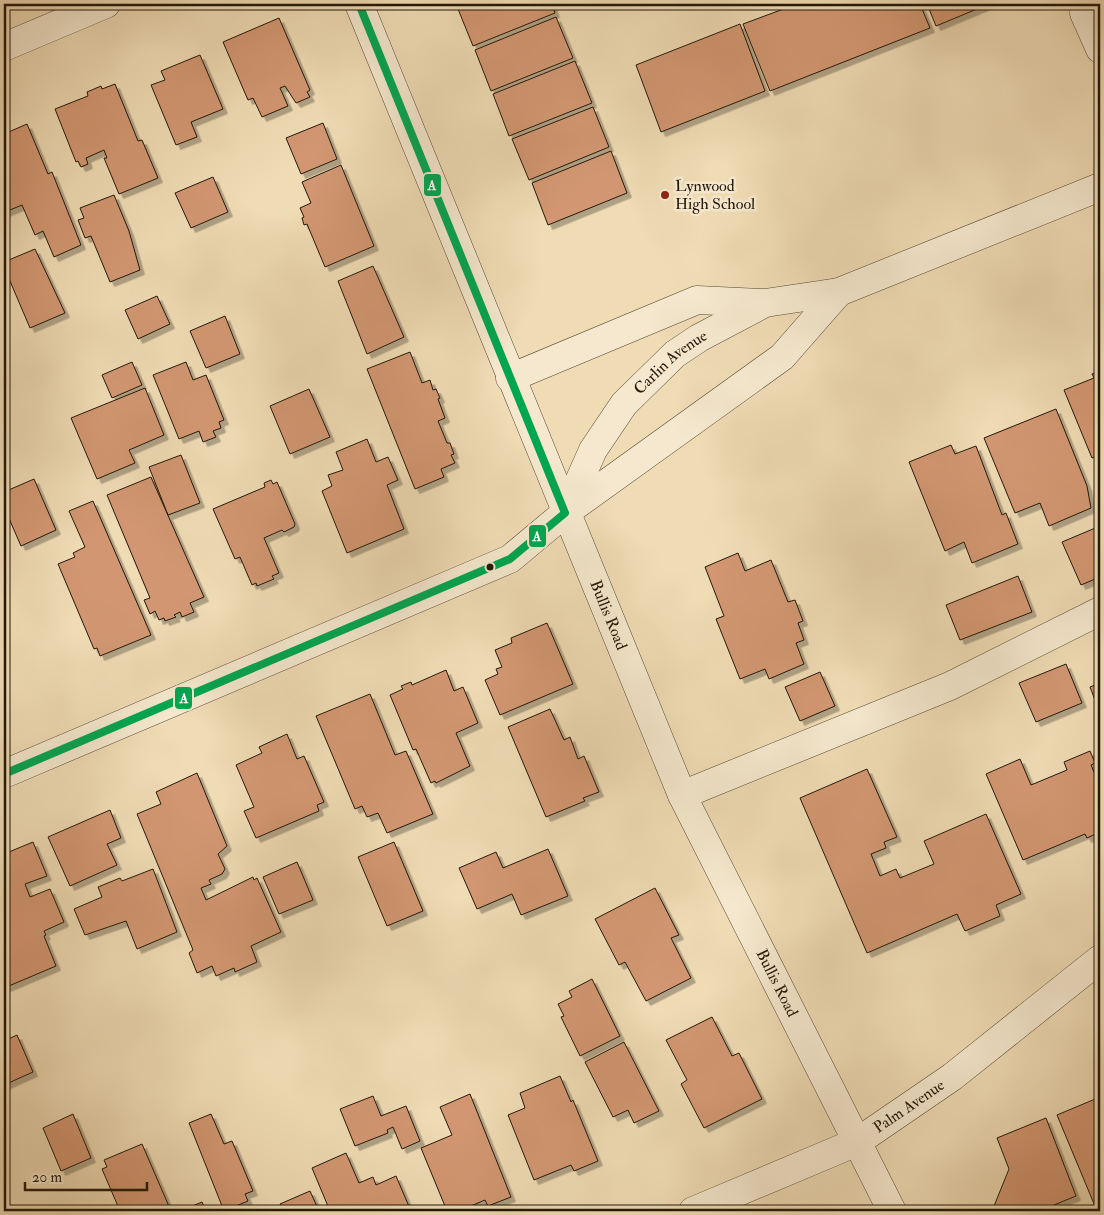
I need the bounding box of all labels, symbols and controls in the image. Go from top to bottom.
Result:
line badge: A [423,173,442,197]
place label: Lynwood High School [675,176,755,214]
text: A [427,177,437,194]
marker: Lynwood High School [659,189,671,201]
street label: Carlin Avenue [630,325,711,399]
line badge: A [528,524,547,548]
text: A [532,528,542,545]
unlabelled marker [485,562,495,572]
street label: Bullis Road [585,577,632,653]
line badge: A [174,686,193,710]
text: A [179,690,189,707]
street label: Bullis Road [751,946,802,1020]
street label: Palm Avenue [870,1075,949,1138]
scale bar [25,1160,148,1192]
text: 20 m [32,1168,62,1187]

